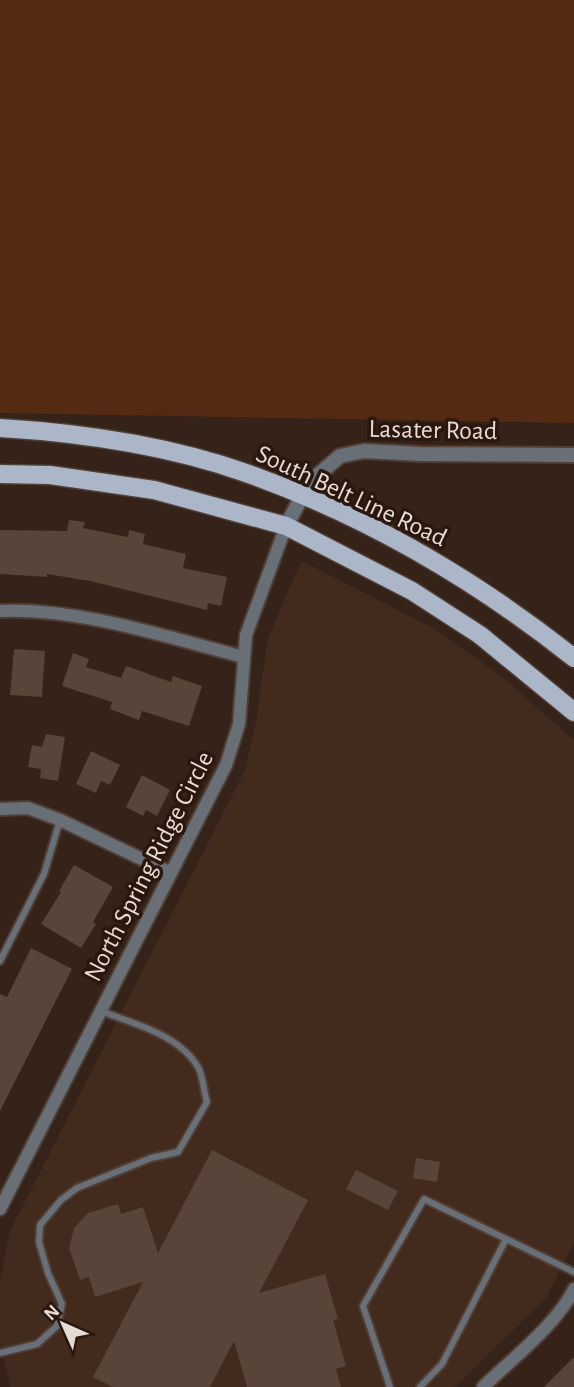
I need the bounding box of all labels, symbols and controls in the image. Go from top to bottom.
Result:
street label: Lasater Road [368,416,498,444]
street label: South Belt Line Road [252,440,451,551]
street label: North Spring Ridge Circle [80,747,218,986]
north arrow [28,1289,98,1359]
text: N [41,1302,63,1324]

